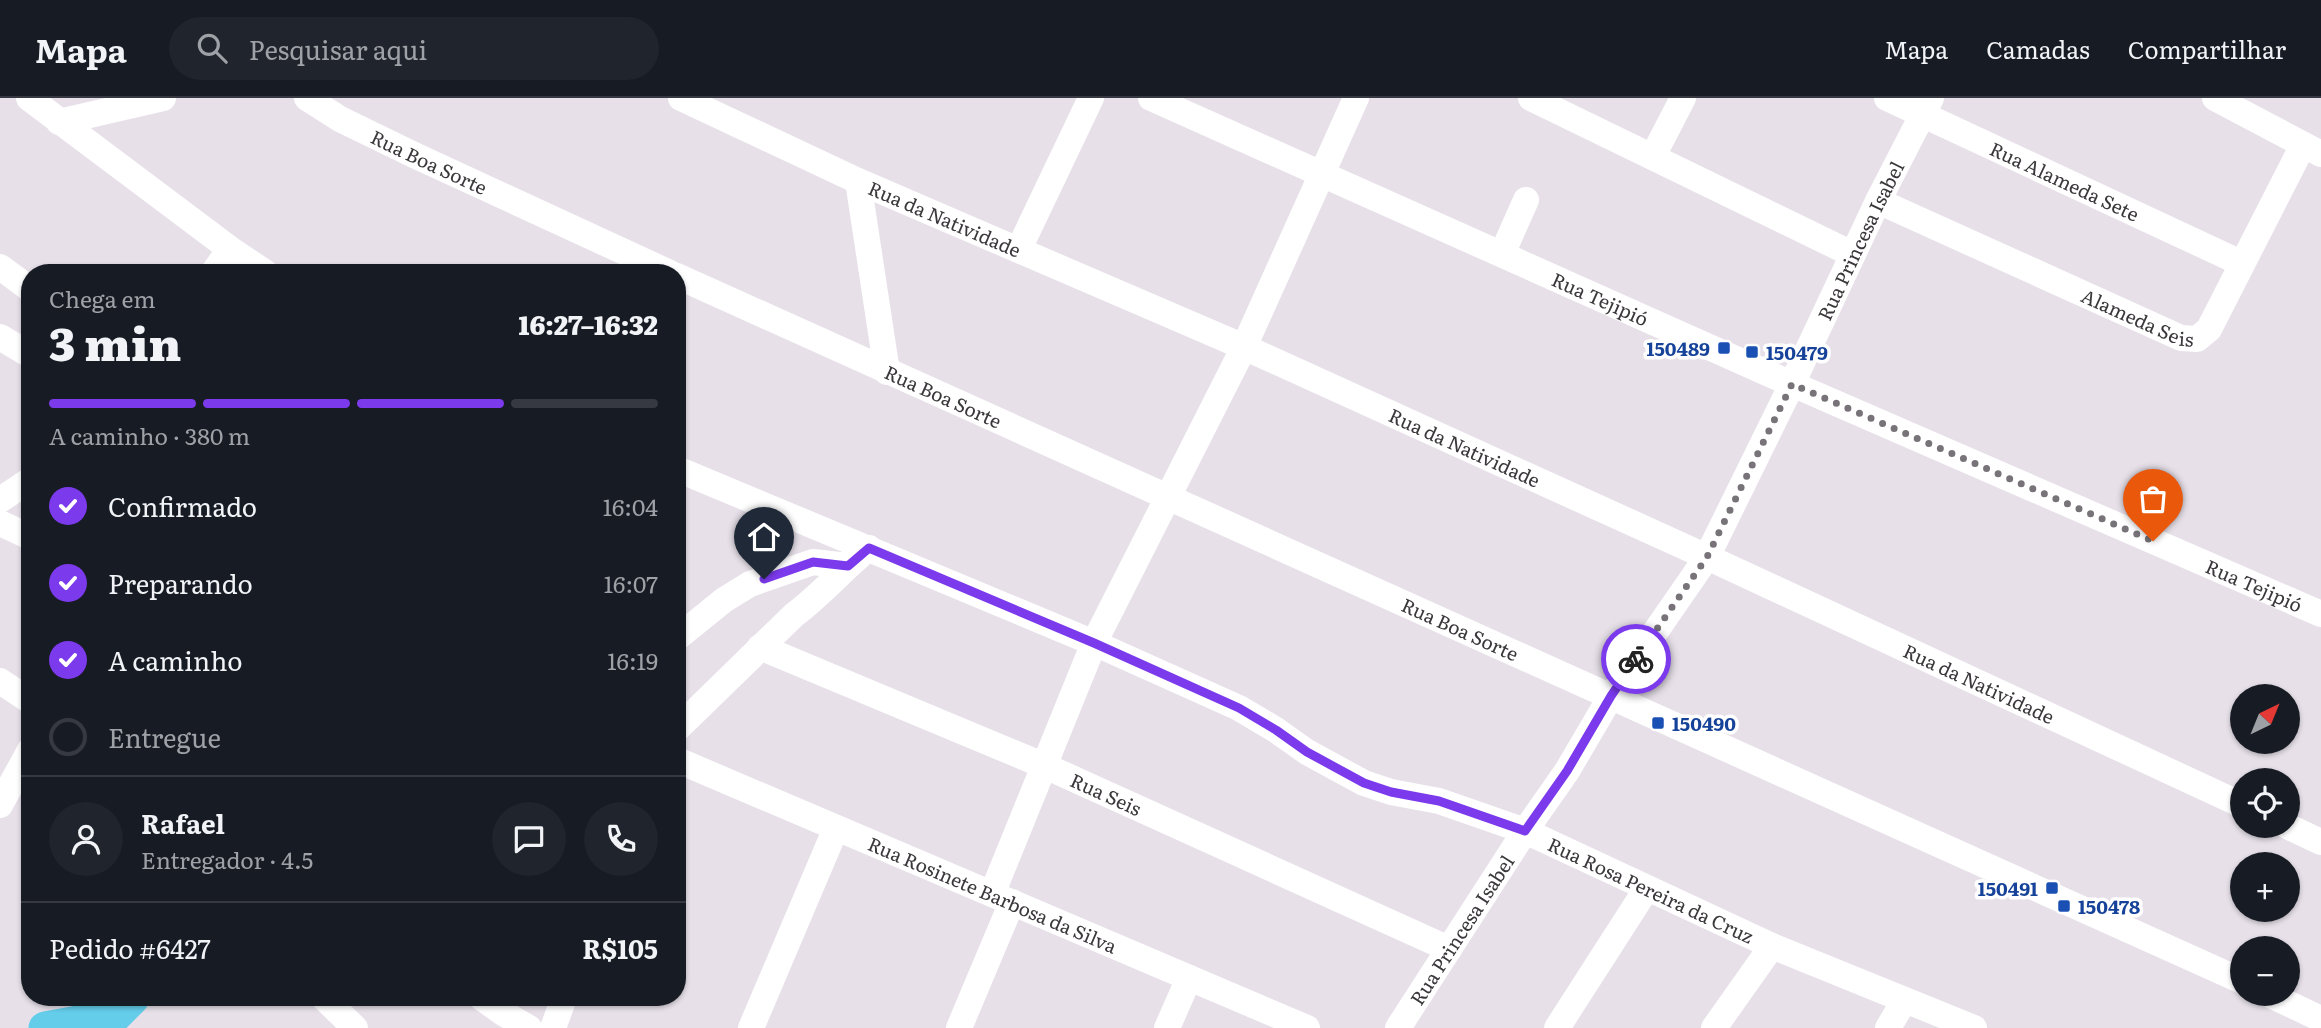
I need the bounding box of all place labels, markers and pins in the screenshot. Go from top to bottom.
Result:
place label: 150489 [1647,334,1710,362]
place label: 150479 [1766,338,1828,366]
marker: 150489 [1716,340,1732,356]
marker: 150479 [1744,344,1760,360]
pin [2123,469,2183,541]
pin [734,507,794,579]
place label: 150490 [1672,709,1736,737]
marker: 150490 [1650,715,1666,731]
place label: 150491 [1978,874,2038,902]
marker: 150491 [2044,880,2060,896]
place label: 150478 [2078,892,2140,920]
marker: 150478 [2056,898,2072,914]

